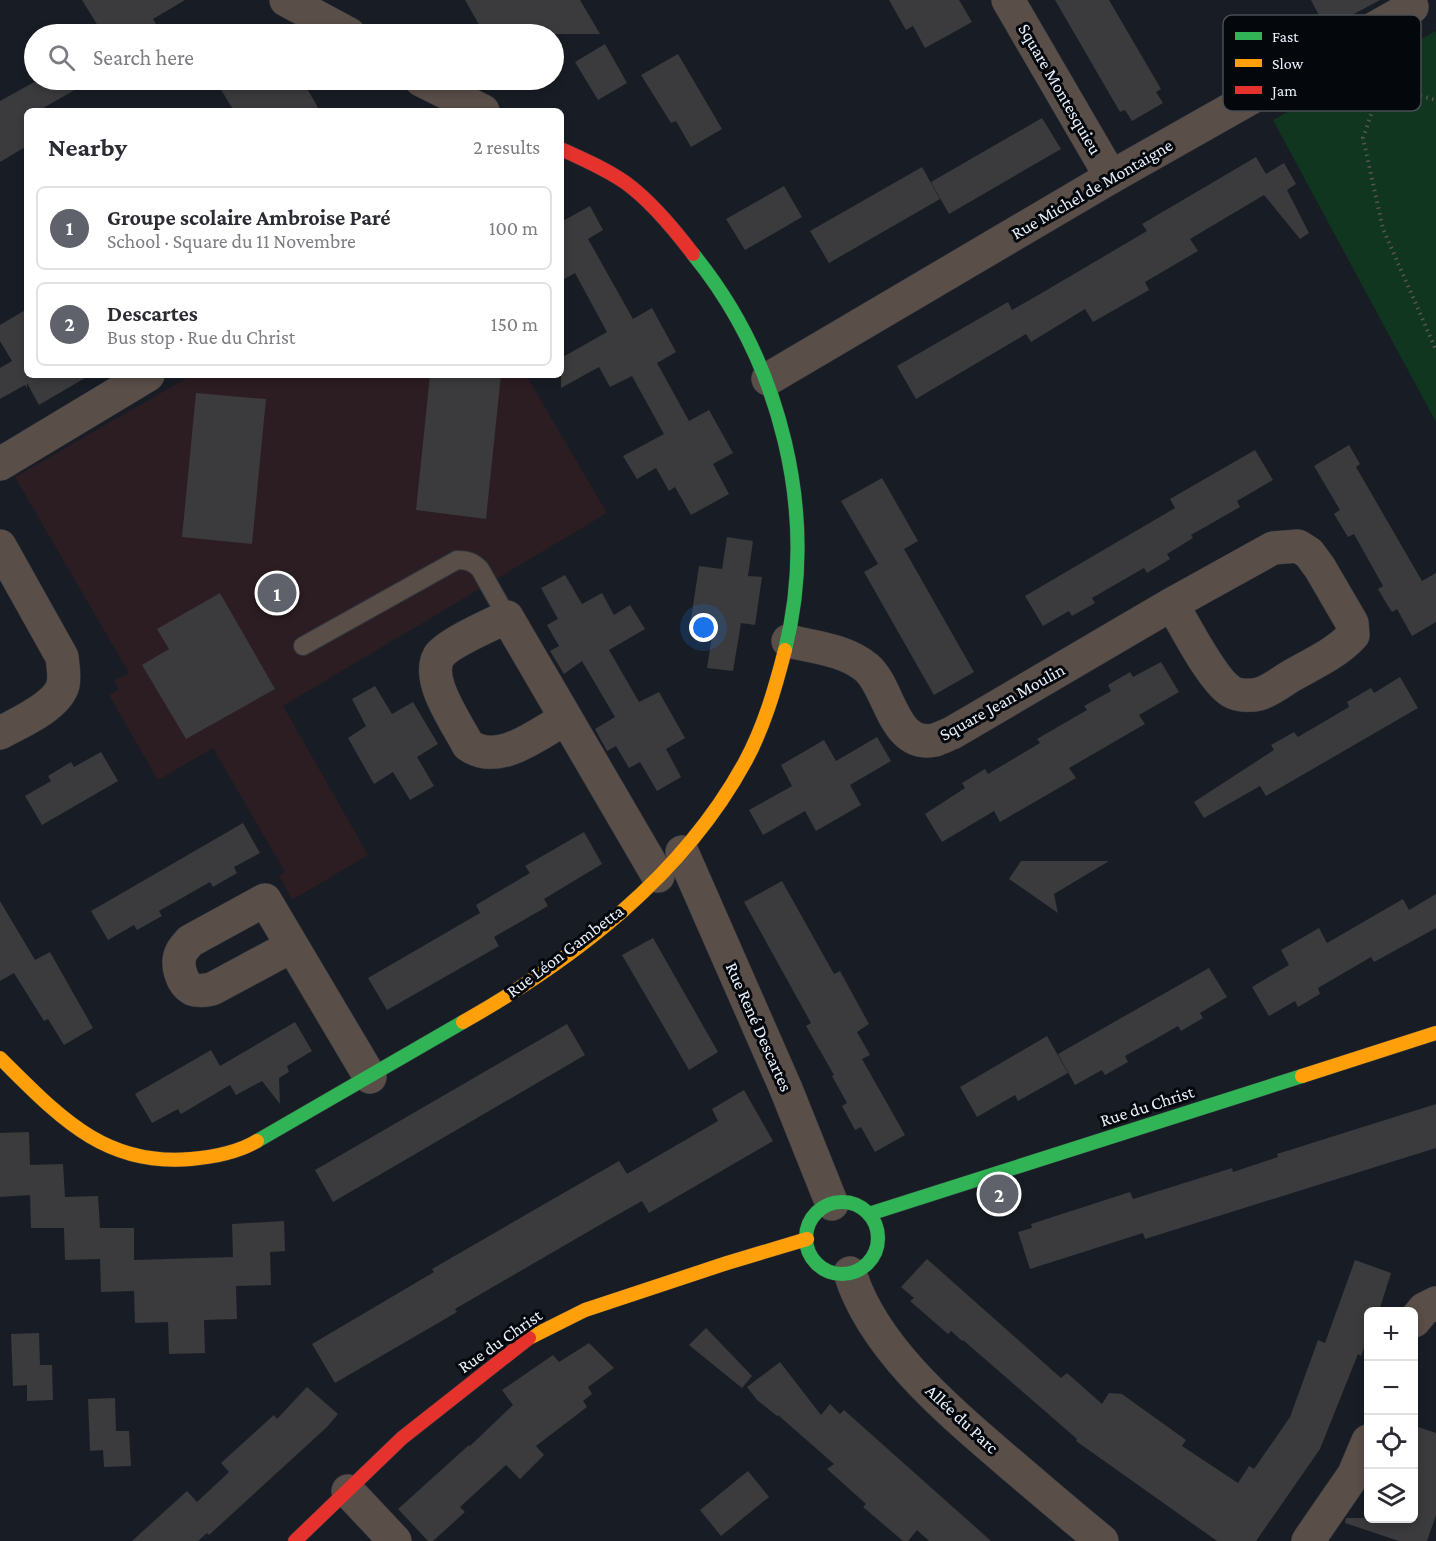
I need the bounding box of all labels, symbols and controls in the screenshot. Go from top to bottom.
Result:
legend [1223,15,1421,111]
street label: Square Montesquieu [1014,20,1106,159]
search box [24,24,564,90]
text: Fast [1272,28,1299,45]
icon: search [45,41,78,74]
text: Search here [93,45,194,70]
text: Slow [1272,55,1304,72]
text: Jam [1270,82,1297,100]
text: Nearby [48,133,127,162]
street label: Rue Michel de Montaigne [1008,135,1176,243]
text: 2 results [473,136,540,158]
text: Groupe scolaire Ambroise Paré [107,205,391,230]
text: 1 [66,217,73,239]
text: 100 m [489,217,538,239]
text: School · Square du 11 Novembre [107,230,356,252]
text: Descartes [107,301,198,326]
text: 2 [64,313,75,335]
text: 150 m [491,313,538,335]
text: Bus stop · Rue du Christ [107,326,295,348]
pin: 1 [258,570,296,616]
your location [689,613,718,642]
street label: Square Jean Moulin [936,659,1068,745]
street label: Rue Léon Gambetta [503,901,627,1001]
street label: Rue René Descartes [722,959,796,1095]
street label: Rue du Christ [1098,1081,1197,1131]
pin: 2 [980,1172,1018,1216]
street label: Rue du Christ [454,1304,546,1377]
map controls [1364,1307,1418,1523]
button: + [1364,1307,1418,1361]
button: − [1364,1361,1418,1415]
street label: Allée du Parc [922,1380,1003,1458]
button: locate [1364,1415,1418,1469]
button: layers [1364,1469,1418,1523]

